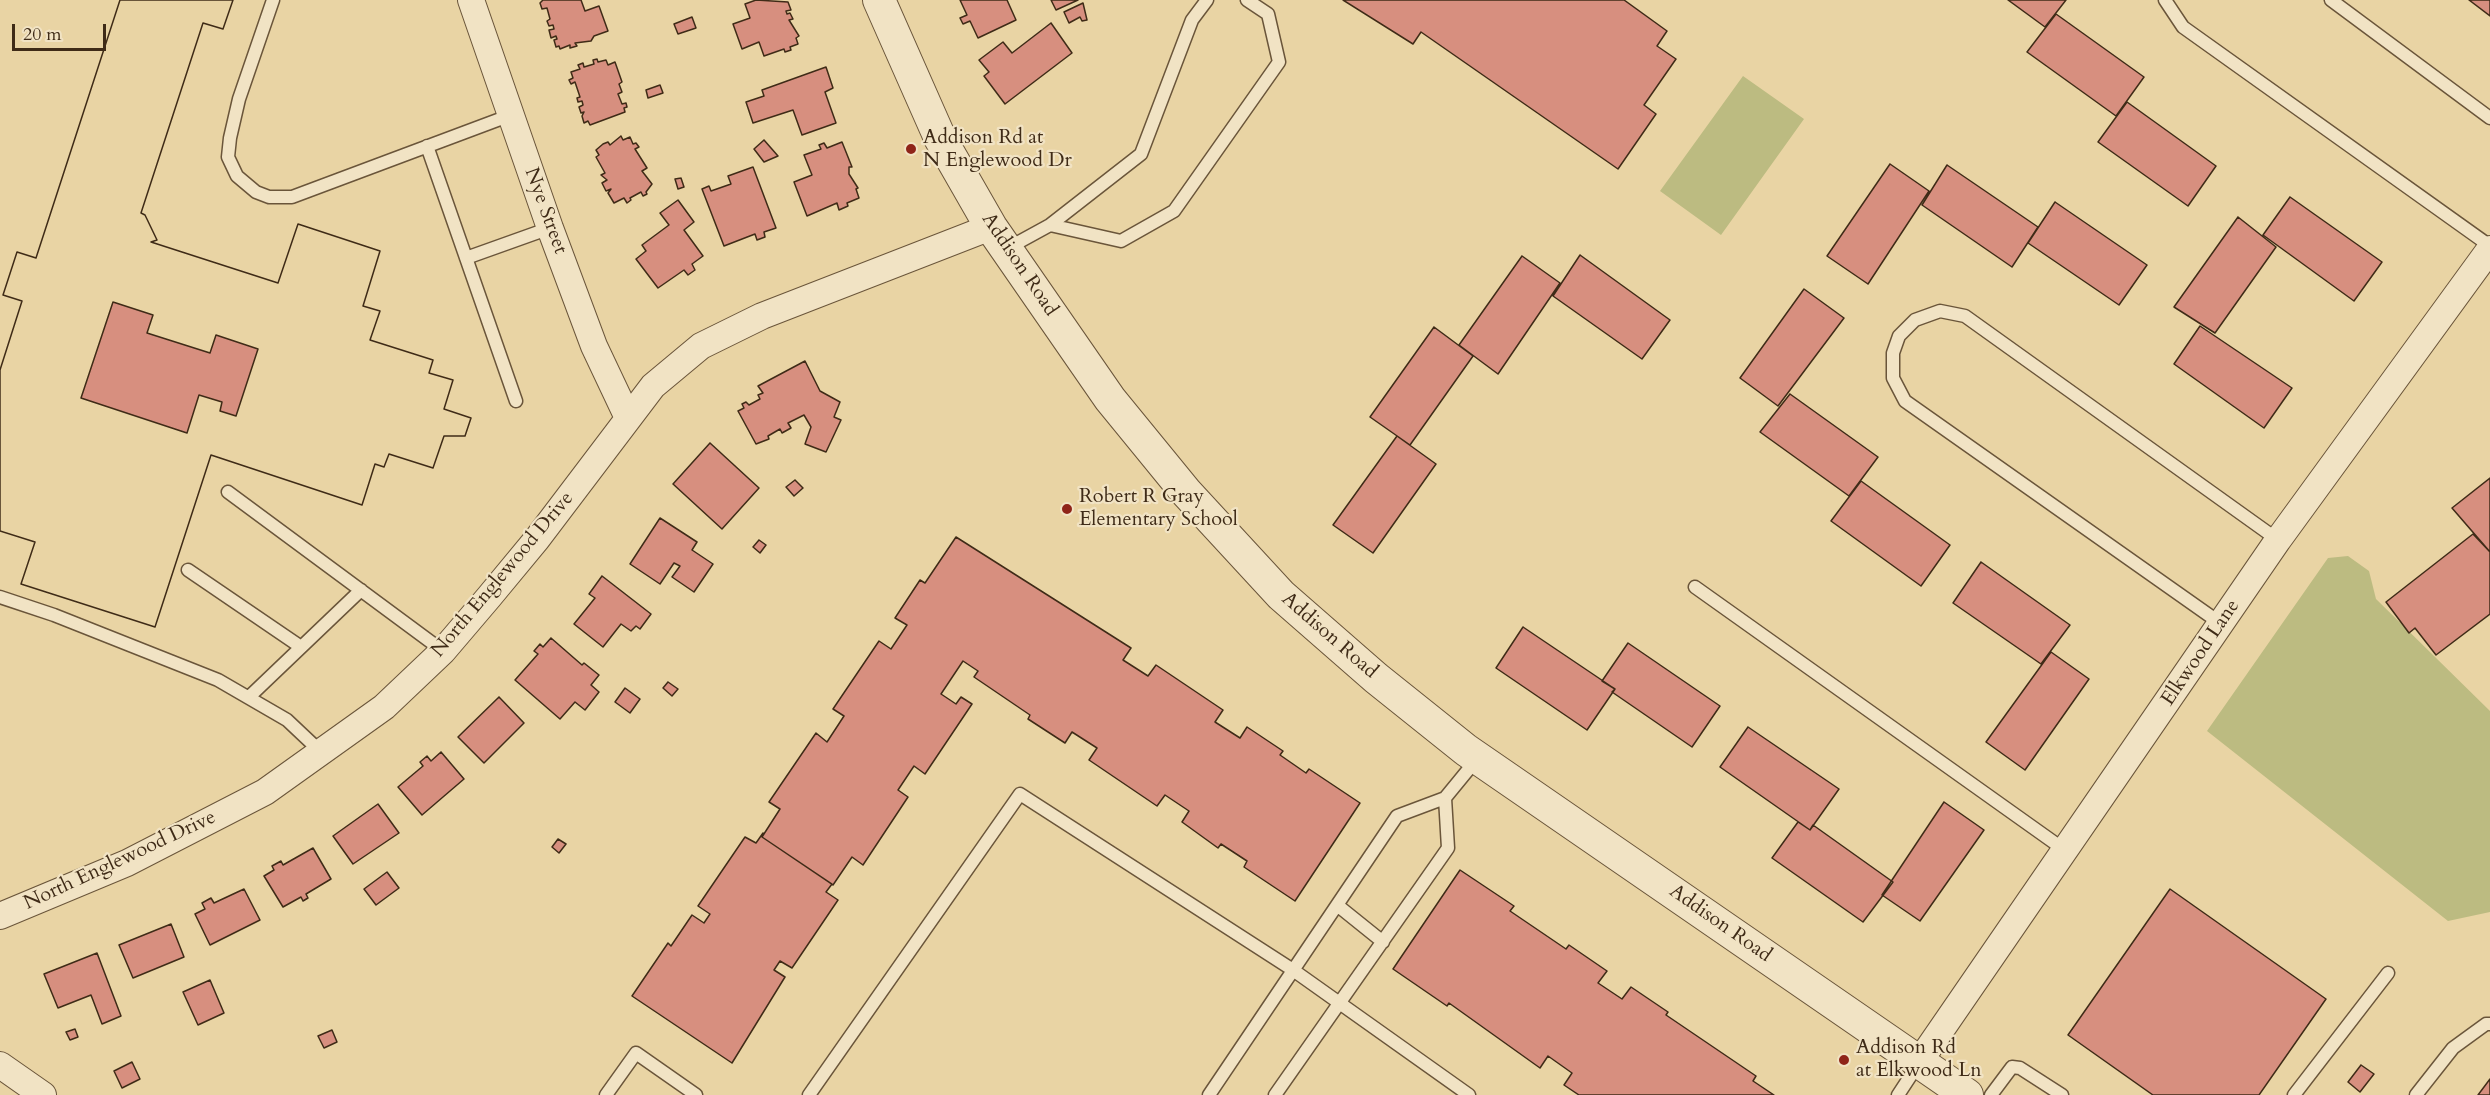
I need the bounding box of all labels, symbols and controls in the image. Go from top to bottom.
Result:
scale bar [15,12,110,50]
text: 20 m [23,22,62,47]
place label: Addison Rd at N Englewood Dr [923,126,1072,173]
marker: Addison Rd at N Englewood Dr [904,142,918,156]
street label: Nye Street [518,165,572,257]
street label: Addison Road [976,209,1062,321]
place label: Robert R Gray Elementary School [1079,485,1238,532]
street label: North Englewood Drive [427,487,579,663]
marker: Robert R Gray Elementary School [1060,502,1074,516]
street label: Addison Road [1276,588,1382,684]
street label: Elkwood Lane [2157,595,2245,711]
street label: North Englewood Drive [20,806,220,916]
street label: Addison Road [1664,880,1776,968]
place label: Addison Rd at Elkwood Ln [1856,1036,1982,1083]
marker: Addison Rd at Elkwood Ln [1837,1053,1851,1067]

